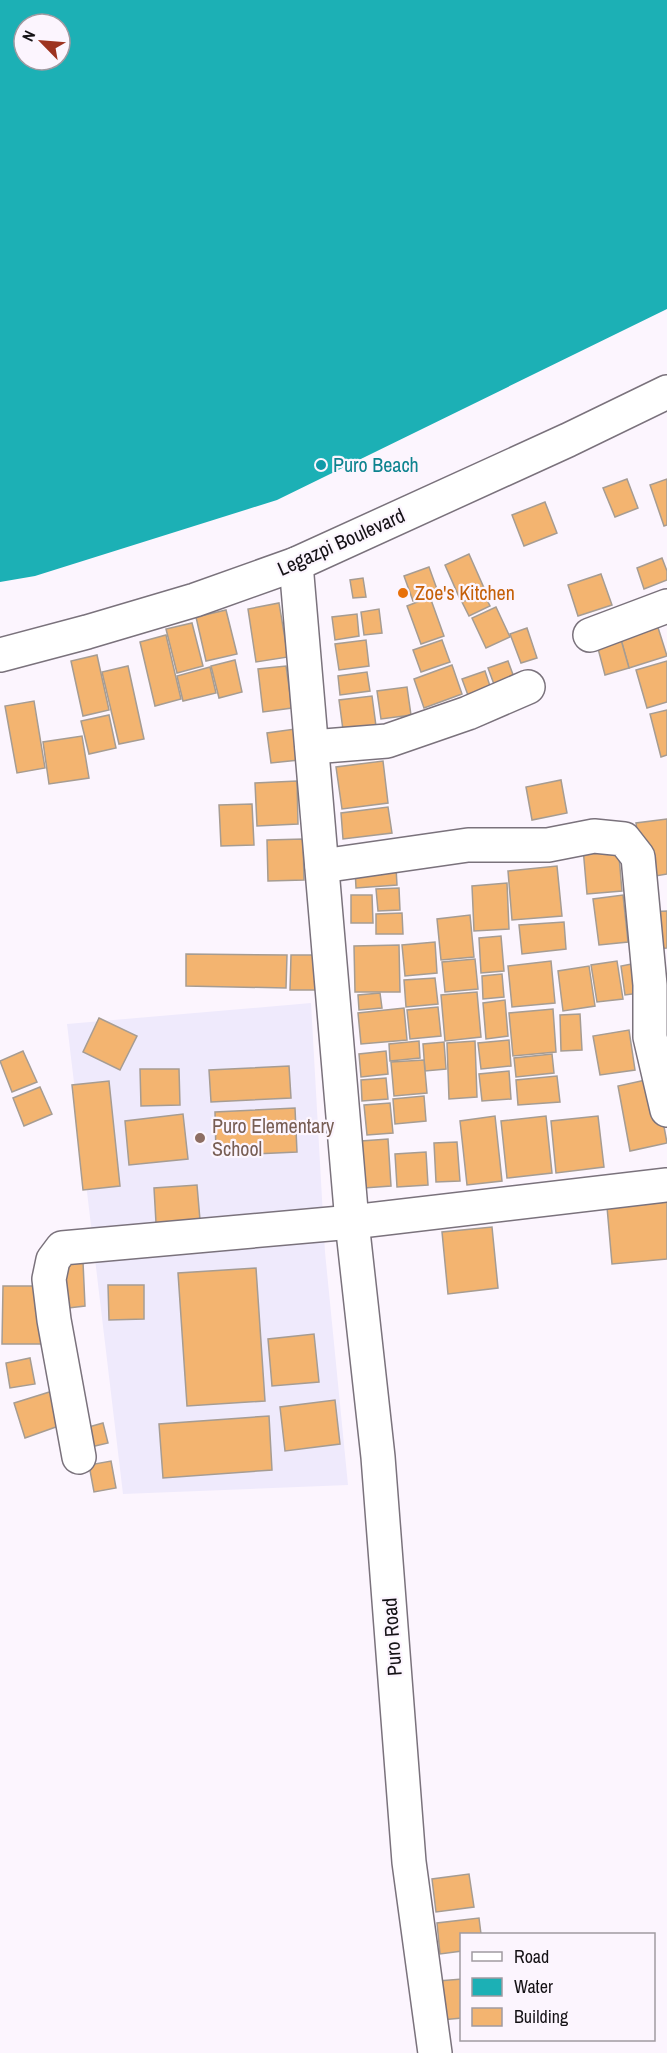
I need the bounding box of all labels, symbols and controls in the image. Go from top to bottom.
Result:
north arrow [12,12,72,72]
text: N [16,27,40,45]
place label: Puro Beach [333,451,419,478]
marker: Puro Beach [314,458,328,472]
street label: Legazpi Boulevard [273,501,409,582]
place label: Zoe's Kitchen [415,579,515,606]
marker: Zoe's Kitchen [396,586,410,600]
place label: Puro Elementary School [212,1112,335,1162]
marker: Puro Elementary School [193,1131,207,1145]
street label: Puro Road [375,1597,408,1677]
legend [460,1933,655,2041]
text: Road [514,1944,549,1969]
text: Water [514,1974,553,1999]
text: Building [514,2004,569,2029]

